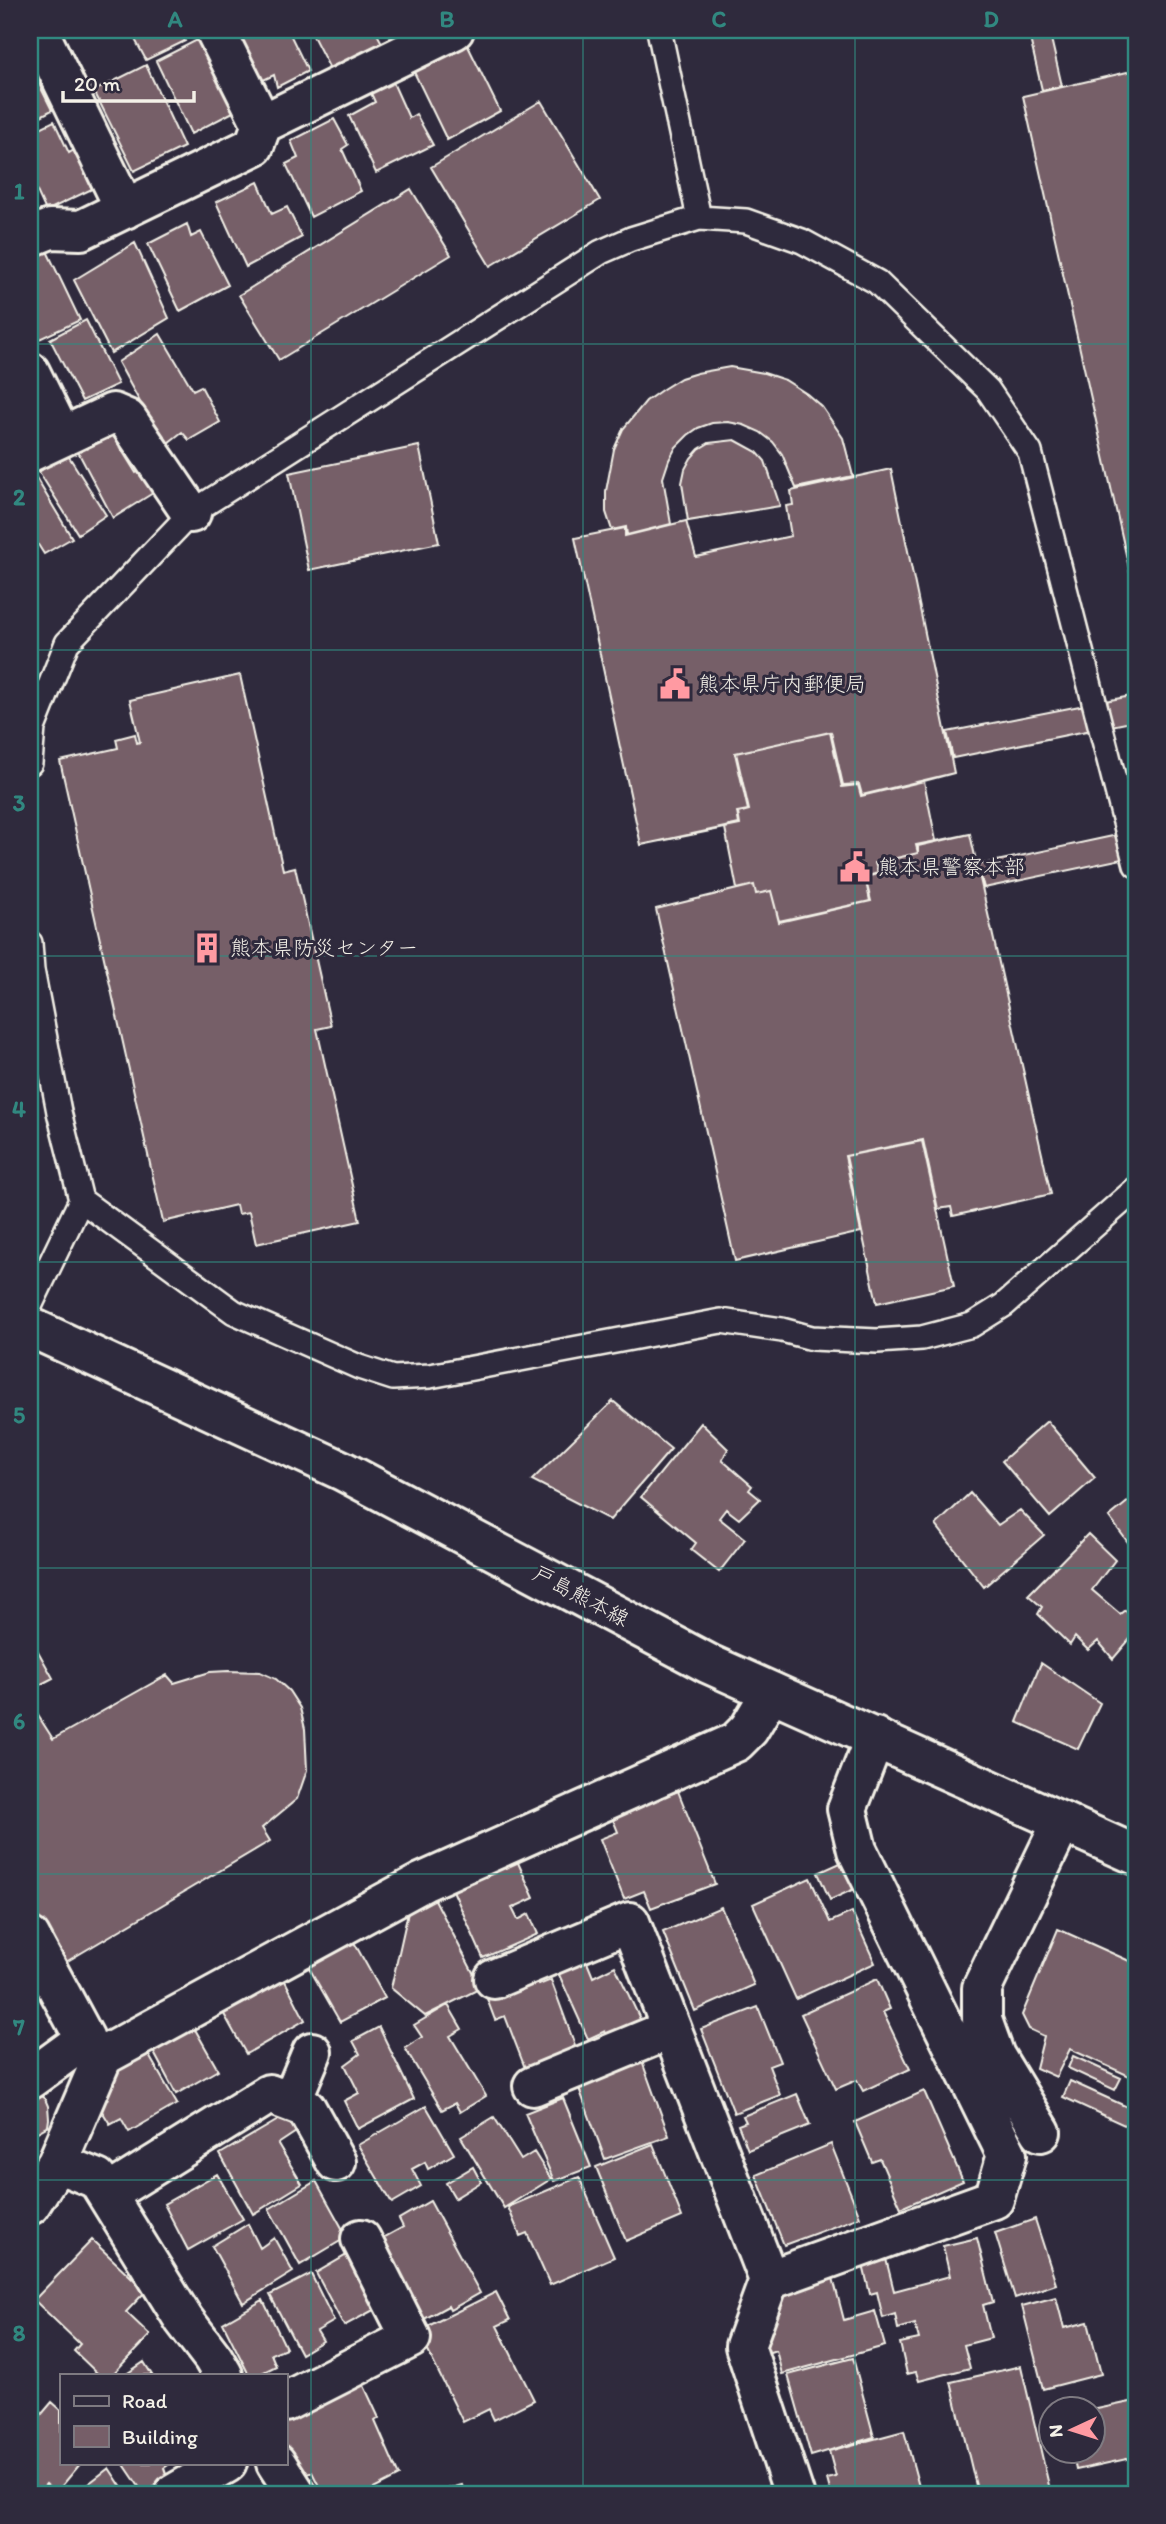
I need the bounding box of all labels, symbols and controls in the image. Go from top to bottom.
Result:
text: A [167,5,183,33]
text: B [440,5,455,33]
text: C [712,5,727,33]
text: D [983,5,999,33]
scale bar [63,60,194,104]
text: 20 m [74,71,121,96]
text: 1 [14,177,25,205]
text: 2 [13,483,26,511]
public building icon: 熊本県庁内郵便局 [658,667,692,701]
place label: 熊本県庁内郵便局 [698,671,866,696]
text: 3 [13,789,26,817]
public building icon: 熊本県警察本部 [838,850,872,884]
place label: 熊本県警察本部 [878,854,1025,879]
building icon: 熊本県防災センター [190,931,224,965]
place label: 熊本県防災センター [230,935,418,960]
text: 4 [12,1095,26,1123]
text: 5 [13,1401,25,1429]
street label: 戸島熊本線 [529,1560,633,1631]
text: 6 [13,1707,25,1735]
text: 7 [12,2013,25,2041]
text: 8 [13,2319,26,2347]
legend [60,2374,287,2464]
text: Road [122,2388,168,2413]
north arrow [1036,2394,1106,2464]
text: Building [122,2424,198,2449]
text: N [1044,2424,1067,2438]

